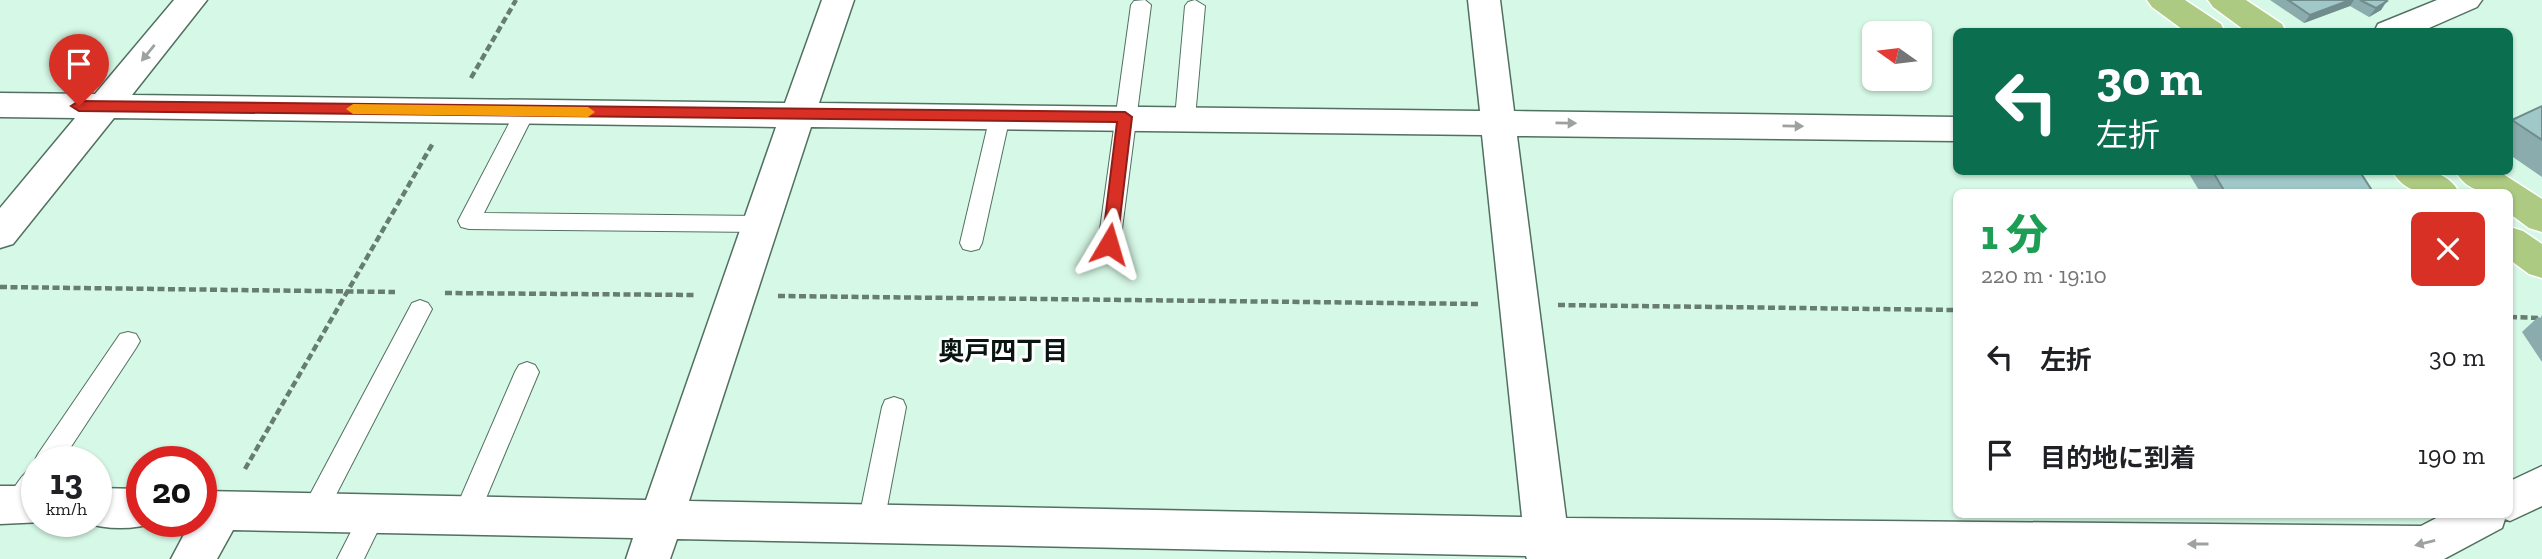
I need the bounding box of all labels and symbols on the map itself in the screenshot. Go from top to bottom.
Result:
north arrow [1862,21,1932,91]
pin [49,34,109,106]
one-way arrow [141,44,156,61]
one-way arrow [1555,117,1577,129]
one-way arrow [1783,121,1805,132]
position arrow [1072,207,1146,281]
district label: 奥戸四丁目 [938,335,1068,367]
speed limit sign: 20 [126,446,217,537]
one-way arrow [2187,538,2209,550]
one-way arrow [2414,538,2436,549]

